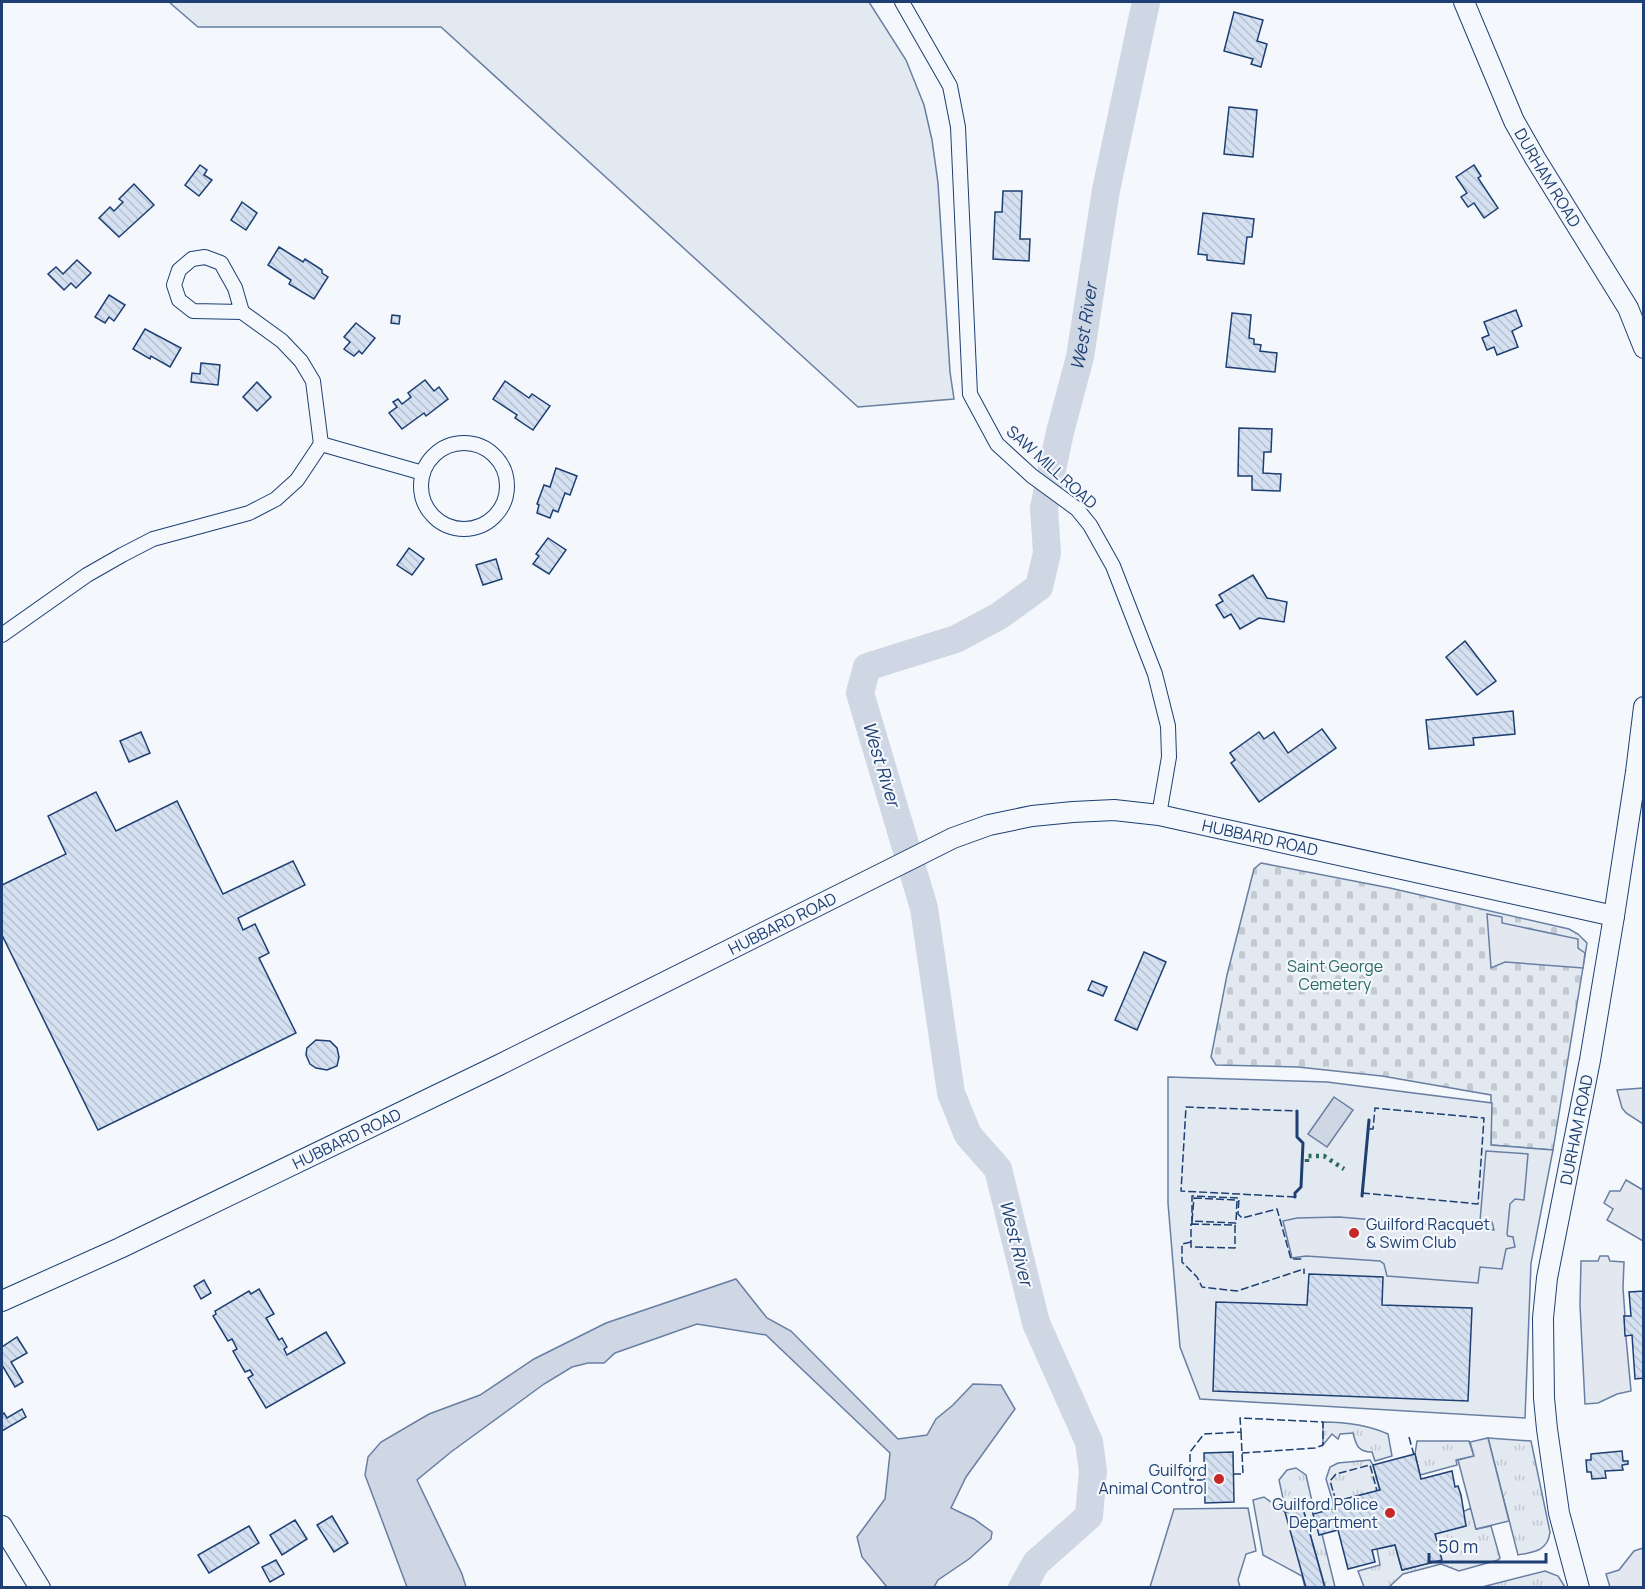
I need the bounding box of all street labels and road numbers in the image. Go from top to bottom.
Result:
street label: DURHAM ROAD [1509,124,1586,232]
street label: SAW MILL ROAD [1002,420,1102,514]
street label: HUBBARD ROAD [1200,814,1320,861]
street label: HUBBARD ROAD [725,887,840,960]
street label: DURHAM ROAD [1555,1072,1598,1187]
street label: HUBBARD ROAD [289,1103,405,1174]

